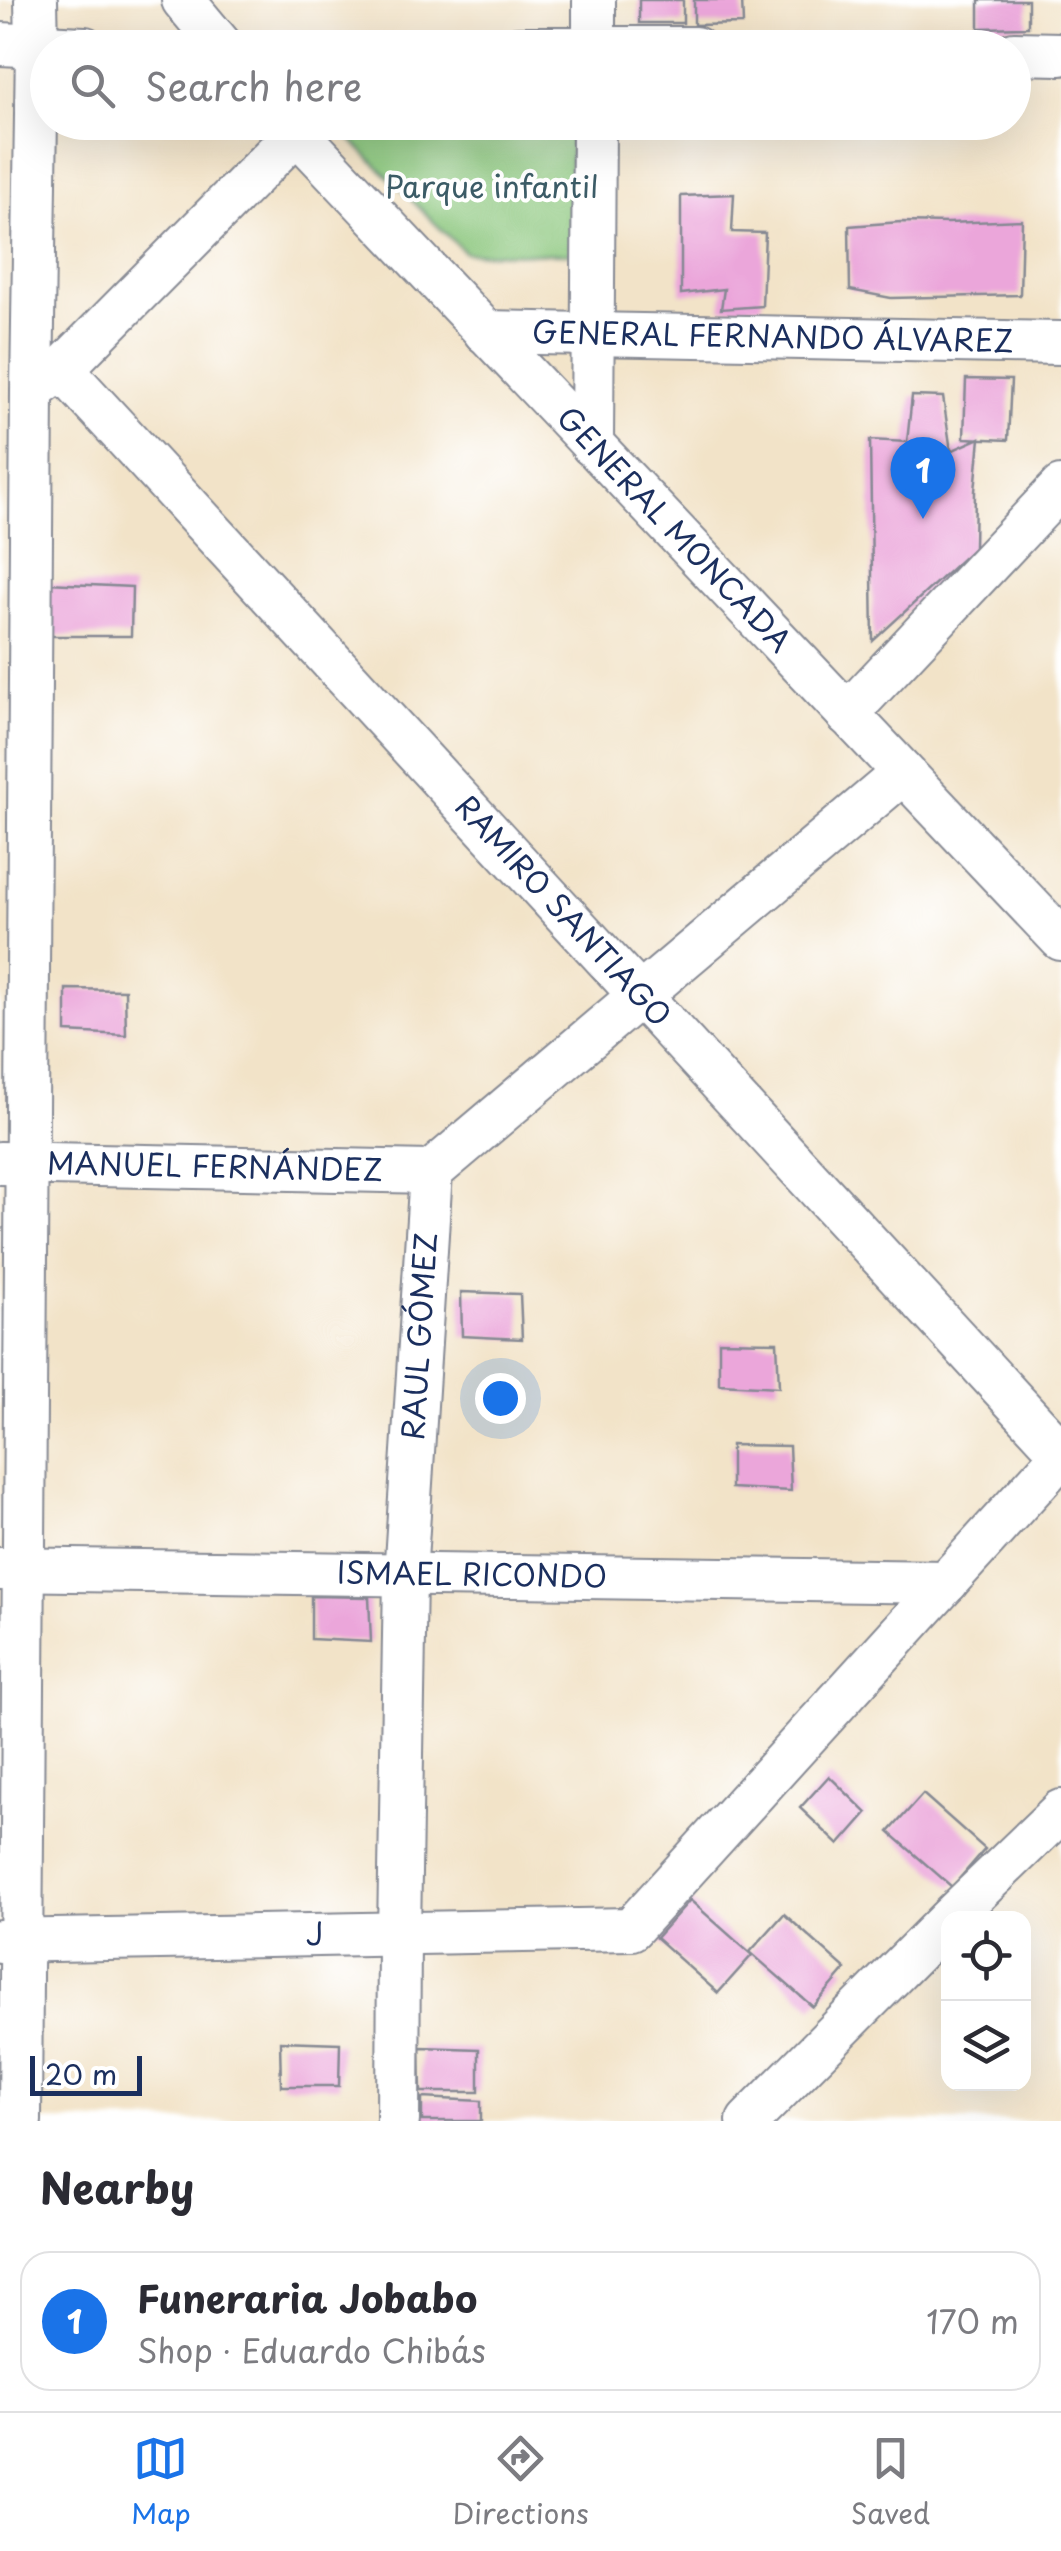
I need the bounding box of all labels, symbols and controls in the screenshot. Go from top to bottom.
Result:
search box [30,30,1031,140]
text: Search here [145,57,362,114]
icon: search [65,58,120,113]
park label: Parque infantil [385,163,599,208]
street label: GENERAL FERNANDO ÁLVAREZ [532,308,1014,362]
street label: GENERAL MONCADA [548,395,803,661]
pin: 1 [890,436,956,519]
street label: RAMIRO SANTIAGO [446,784,683,1035]
street label: MANUEL FERNÁNDEZ [47,1139,383,1191]
street label: RAUL GÓMEZ [389,1231,447,1442]
your location [475,1373,526,1424]
street label: ISMAEL RICONDO [337,1549,607,1597]
street label: J [305,1910,324,1955]
map controls [941,1911,1031,2091]
button: locate [941,1911,1031,2001]
button: layers [941,2001,1031,2091]
scale bar [30,2051,142,2096]
text: 20 m [45,2052,117,2095]
text: Nearby [40,2155,194,2218]
text: Funeraria Jobabo [137,2269,477,2326]
text: 1 [67,2297,82,2345]
text: 170 m [926,2297,1019,2345]
text: Shop · Eduardo Chibás [137,2326,486,2374]
tab: Map [131,2431,191,2534]
tab: Directions [453,2431,589,2534]
tab: Saved [851,2431,930,2534]

